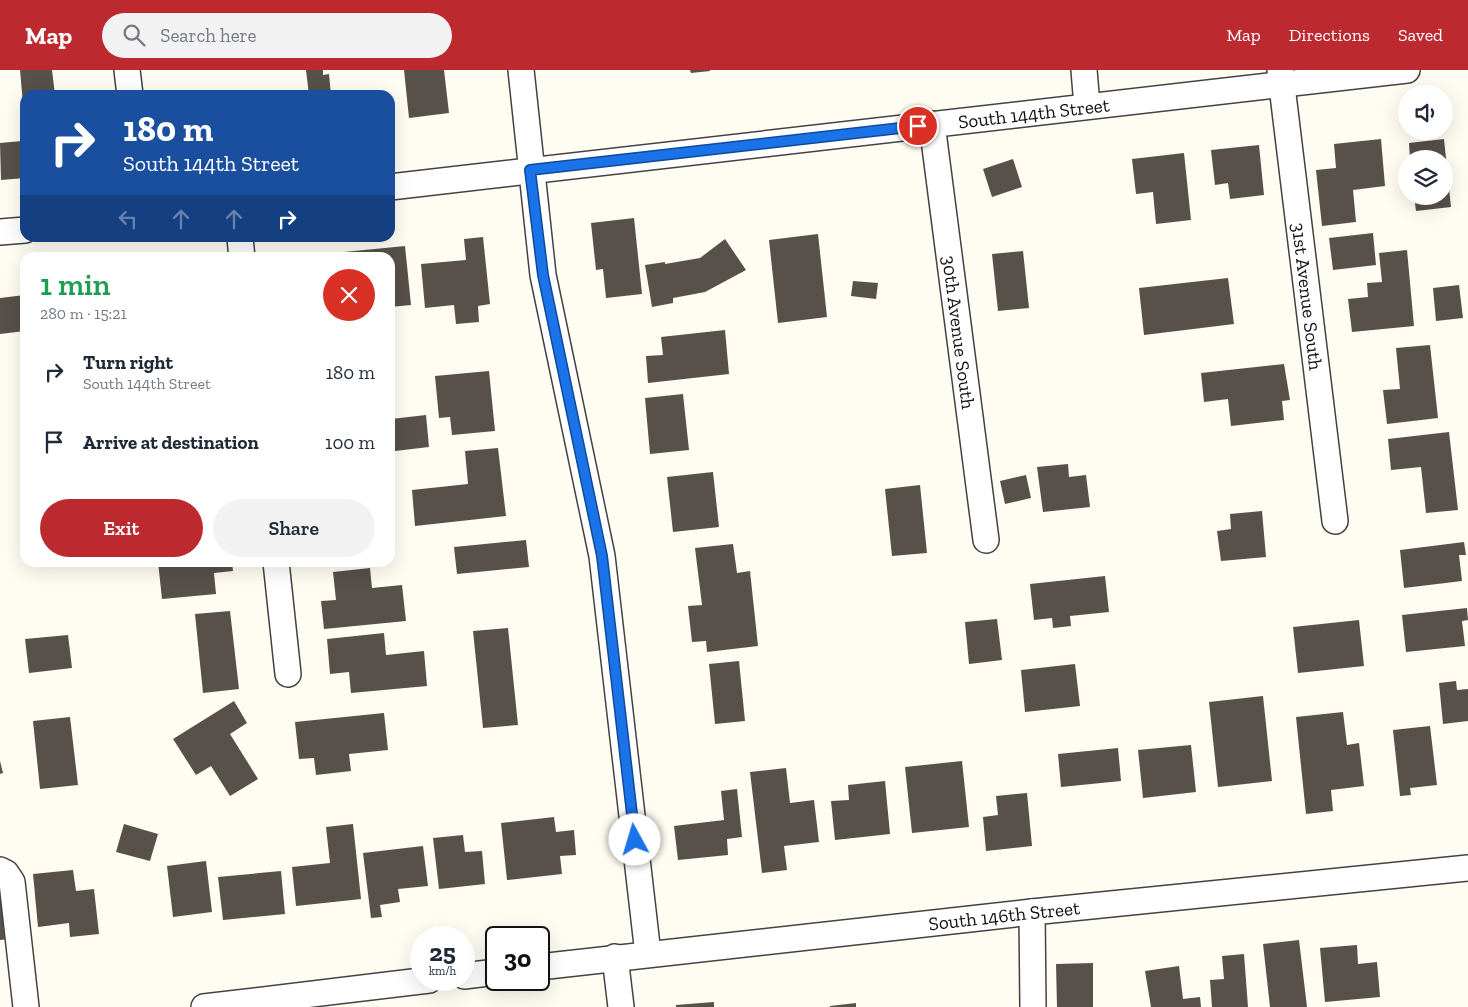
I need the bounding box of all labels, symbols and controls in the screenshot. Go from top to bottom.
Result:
search box [102,13,452,58]
text: Map [25,21,72,50]
icon: search [120,21,148,49]
text: Search here [160,24,257,47]
text: Map [1226,24,1261,46]
text: Directions [1289,24,1370,46]
text: Saved [1398,24,1443,46]
map controls [1398,85,1453,205]
button: sound [1398,85,1453,140]
street label: South 144th Street [957,93,1111,134]
pin [897,105,939,147]
text: 180 m [123,108,213,150]
icon: right [40,110,105,175]
icon: arrive [904,112,932,140]
text: South 144th Street [123,150,299,177]
button: layers [1398,150,1453,205]
icon: left [114,205,142,233]
icon: ahead [167,205,195,233]
icon: ahead [220,205,248,233]
icon: right [273,205,301,233]
street label: 31st Avenue South [1287,221,1328,372]
street label: 30th Avenue South [937,254,980,411]
text: 1 min [40,267,110,303]
button: close [323,269,375,321]
text: 280 m · 15:21 [40,304,127,323]
text: Turn right [83,351,173,374]
icon: right [40,358,68,386]
text: 180 m [326,361,375,384]
text: South 144th Street [83,374,211,393]
icon: arrive [40,428,68,456]
text: Arrive at destination [83,431,259,454]
text: 100 m [325,431,375,454]
button: Exit [40,499,203,557]
button: Share [213,499,375,557]
position arrow [608,813,660,865]
street label: South 146th Street [927,896,1081,935]
speed limit sign: 30 [485,926,550,991]
text: 25 [429,937,456,967]
text: km/h [429,964,456,978]

